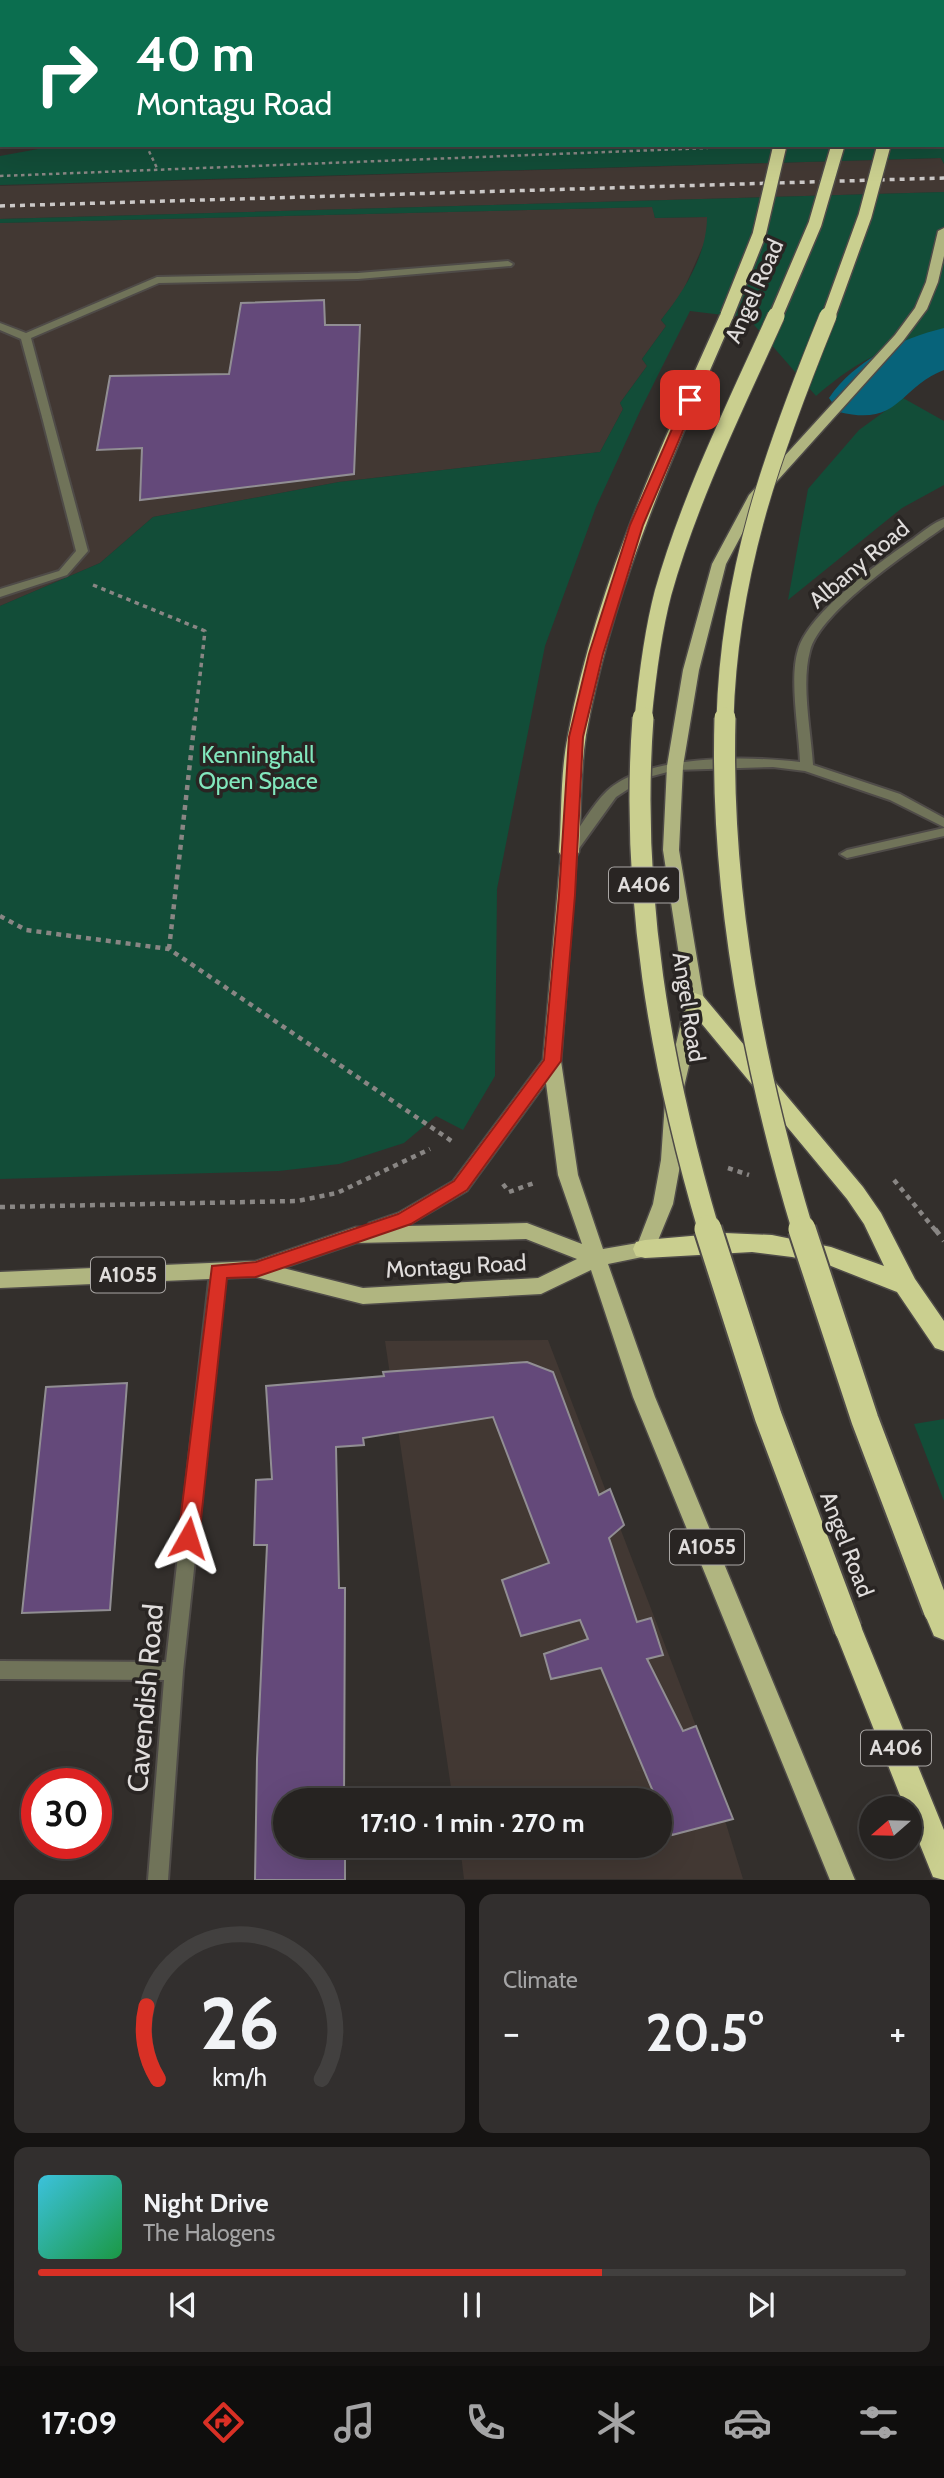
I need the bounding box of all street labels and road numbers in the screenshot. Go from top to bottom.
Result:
street label: Angel Road [719,235,789,347]
street label: Albany Road [803,514,915,614]
road number: A406 [609,868,679,903]
street label: Angel Road [667,950,711,1064]
street label: Montagu Road [385,1248,527,1284]
road number: A1055 [91,1258,165,1292]
street label: Angel Road [814,1487,880,1601]
road number: A1055 [670,1530,744,1564]
street label: Cavendish Road [120,1602,170,1794]
road number: A406 [861,1730,931,1766]

